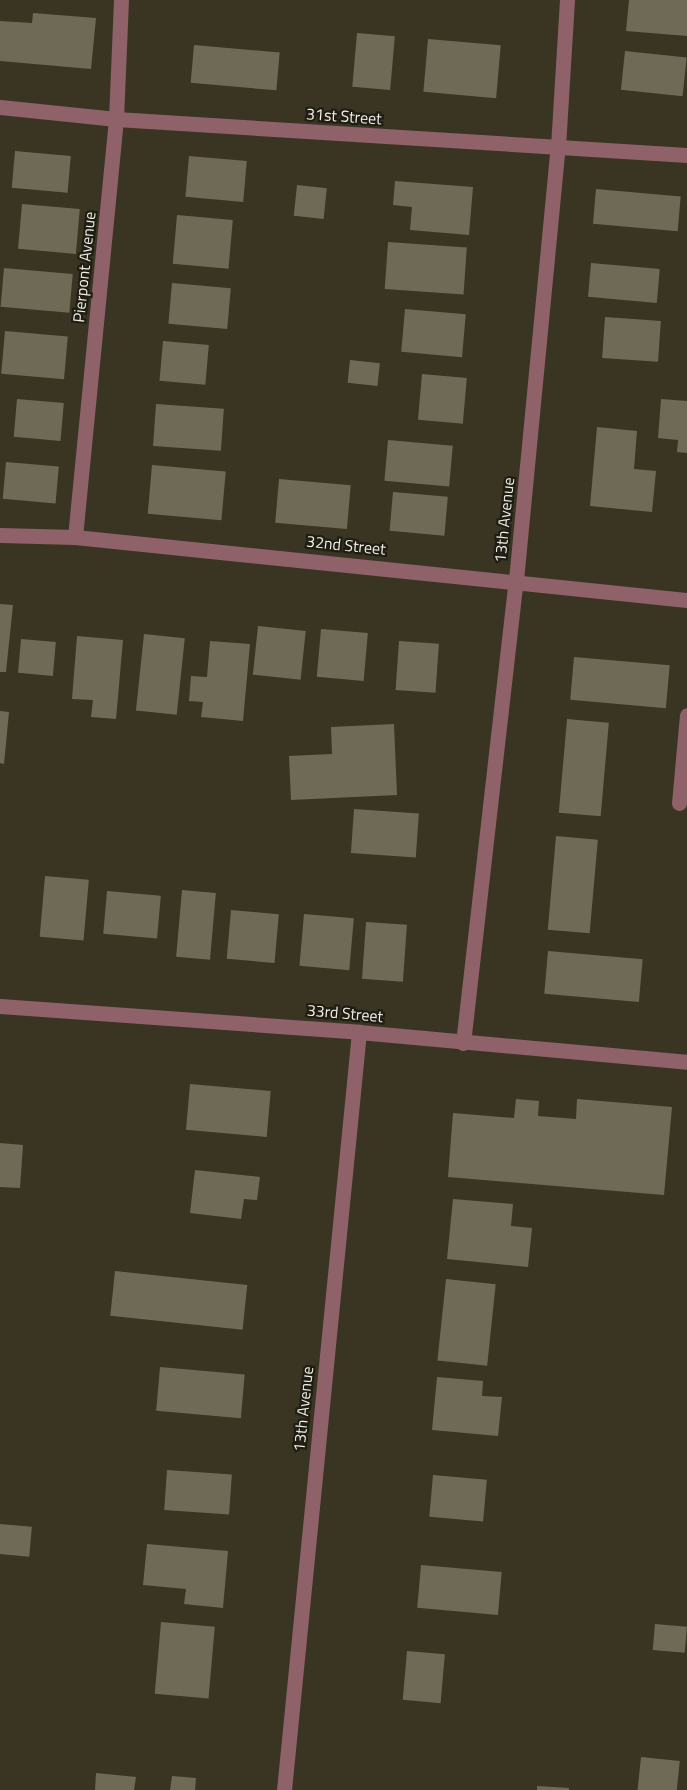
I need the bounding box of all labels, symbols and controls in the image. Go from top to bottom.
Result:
street label: 31st Street [306,104,382,128]
street label: Pierpont Avenue [69,211,99,323]
street label: 13th Avenue [490,476,518,564]
street label: 32nd Street [305,531,387,559]
street label: 33rd Street [306,1000,384,1026]
street label: 13th Avenue [289,1365,317,1453]

